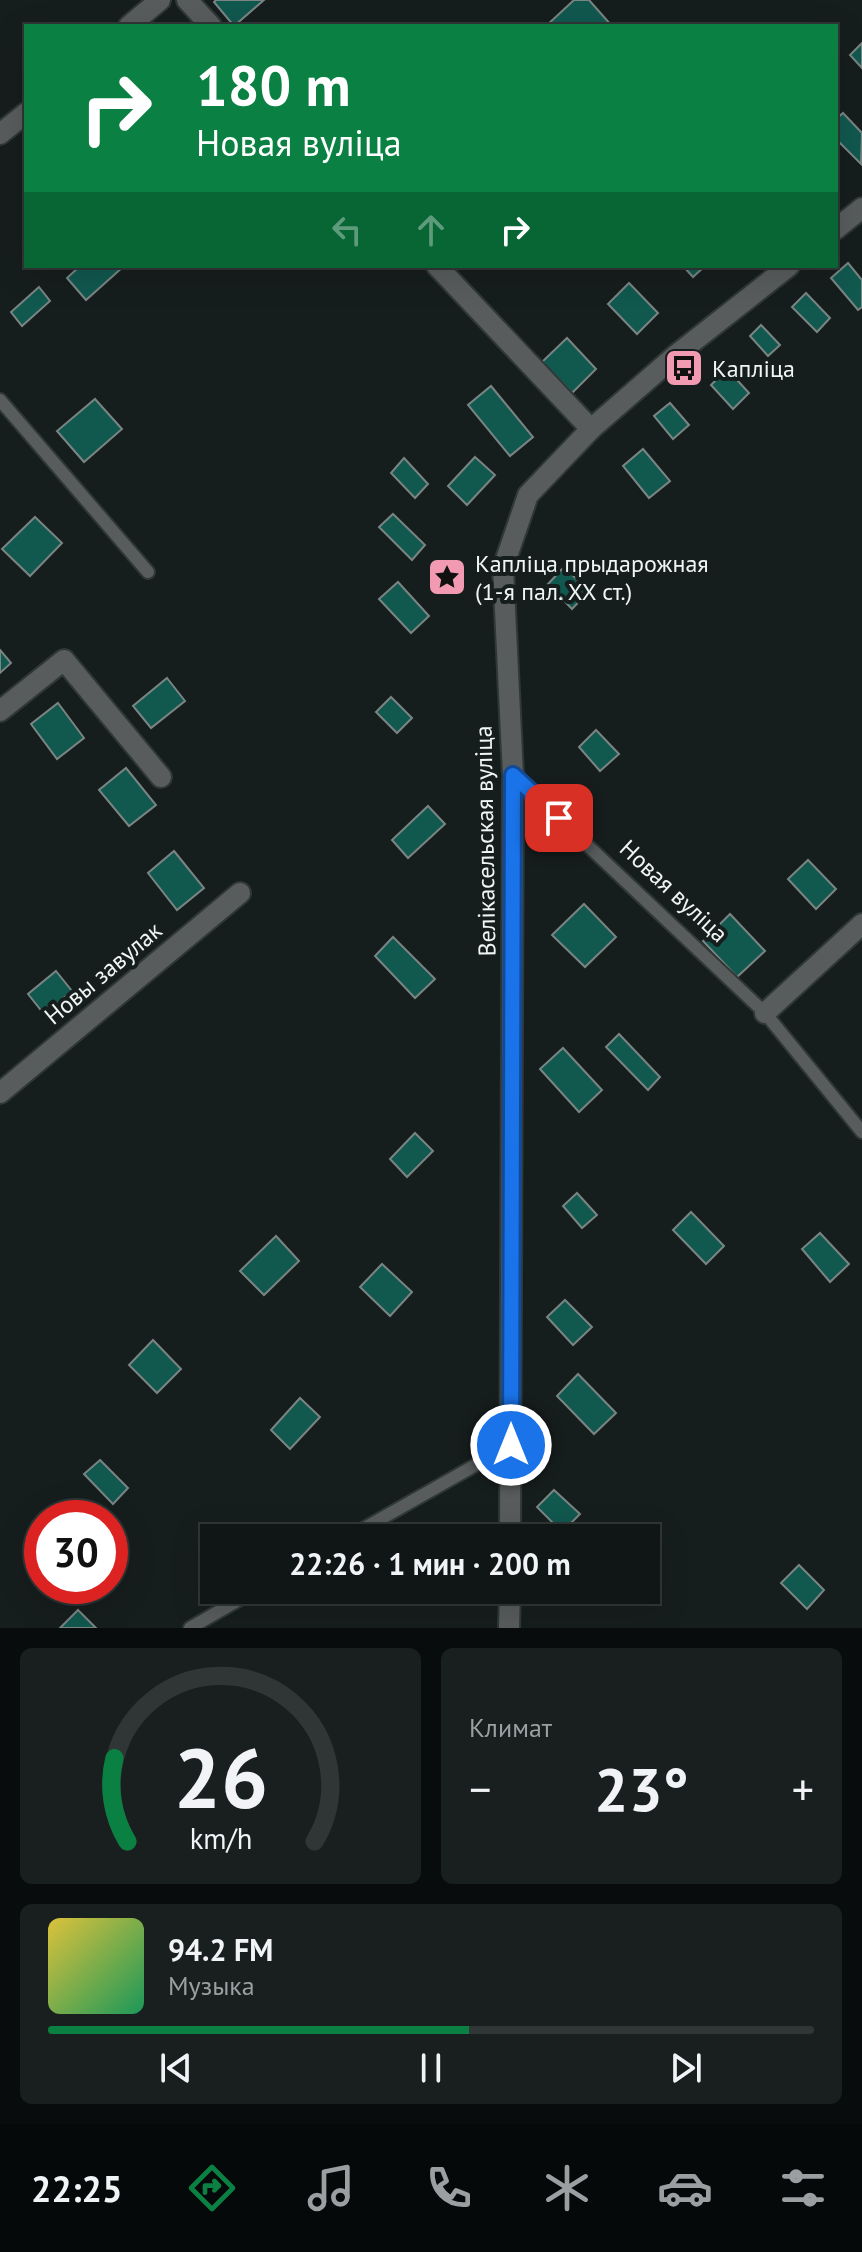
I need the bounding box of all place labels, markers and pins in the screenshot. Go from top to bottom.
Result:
bus stop icon: Капліца [663,347,705,389]
place label: Капліца [712,353,795,384]
place label: Капліца прыдарожная (1-я пал. XX ст.) [475,548,709,607]
place icon: Капліца прыдарожная (1-я пал. XX ст.) [426,556,468,598]
pin [525,784,593,852]

